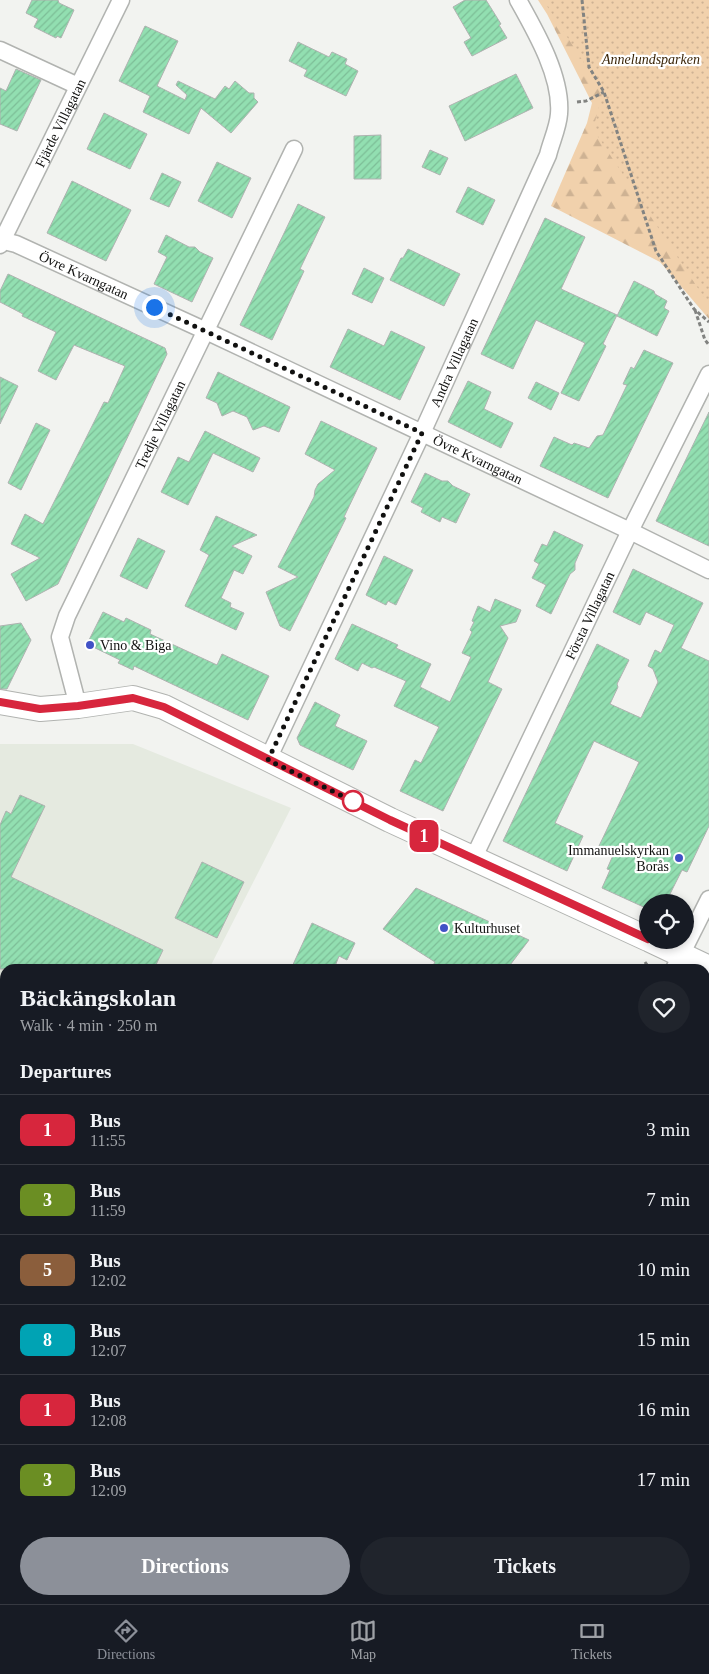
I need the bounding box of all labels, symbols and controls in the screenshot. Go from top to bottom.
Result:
park label: Annelundsparken [601,52,700,67]
street label: Fjärde Villagatan [33,77,89,170]
street label: Övre Kvarngatan [36,248,131,302]
your location [142,295,167,320]
street label: Andra Villagatan [428,316,481,409]
street label: Tredje Villagatan [132,378,188,472]
street label: Övre Kvarngatan [431,431,525,487]
street label: Första Villagatan [563,569,617,662]
place label: Vino & Biga [100,638,172,653]
marker: Vino & Biga [84,639,96,651]
unlabelled marker [342,790,364,812]
line badge: 1 [408,820,440,852]
text: 1 [420,826,429,846]
place label: Immanuelskyrkan Borås [568,843,669,874]
marker: Immanuelskyrkan Borås [673,852,685,864]
map controls [639,894,694,949]
button: locate [639,894,694,949]
place label: Kulturhuset [454,921,520,936]
marker: Kulturhuset [438,922,450,934]
button: heart [638,981,690,1033]
text: Bäckängskolan [20,985,176,1011]
text: Walk · 4 min · 250 m [20,1017,157,1034]
text: Departures [20,1061,111,1082]
text: Bus [90,1110,121,1131]
text: 3 min [646,1119,690,1140]
text: 1 [43,1120,52,1140]
text: 11:55 [90,1132,126,1149]
text: Bus [90,1180,121,1201]
text: 7 min [646,1189,690,1210]
text: 3 [43,1190,52,1210]
text: 11:59 [90,1202,126,1219]
text: Bus [90,1250,121,1271]
text: 10 min [637,1259,690,1280]
text: 5 [43,1260,52,1280]
text: 12:02 [90,1272,126,1289]
text: Bus [90,1320,121,1341]
text: 15 min [637,1329,690,1350]
text: 8 [43,1330,52,1350]
text: 12:07 [90,1342,126,1359]
text: Bus [90,1390,121,1411]
text: 16 min [637,1399,690,1420]
text: 1 [43,1400,52,1420]
text: 12:08 [90,1412,126,1429]
text: Bus [90,1460,121,1481]
text: 17 min [637,1469,690,1490]
text: 3 [43,1470,52,1490]
text: 12:09 [90,1482,126,1499]
button: Directions [20,1537,350,1595]
button: Tickets [360,1537,690,1595]
tab: Directions [97,1617,155,1663]
tab: Map [349,1617,377,1663]
tab: Tickets [571,1617,612,1663]

